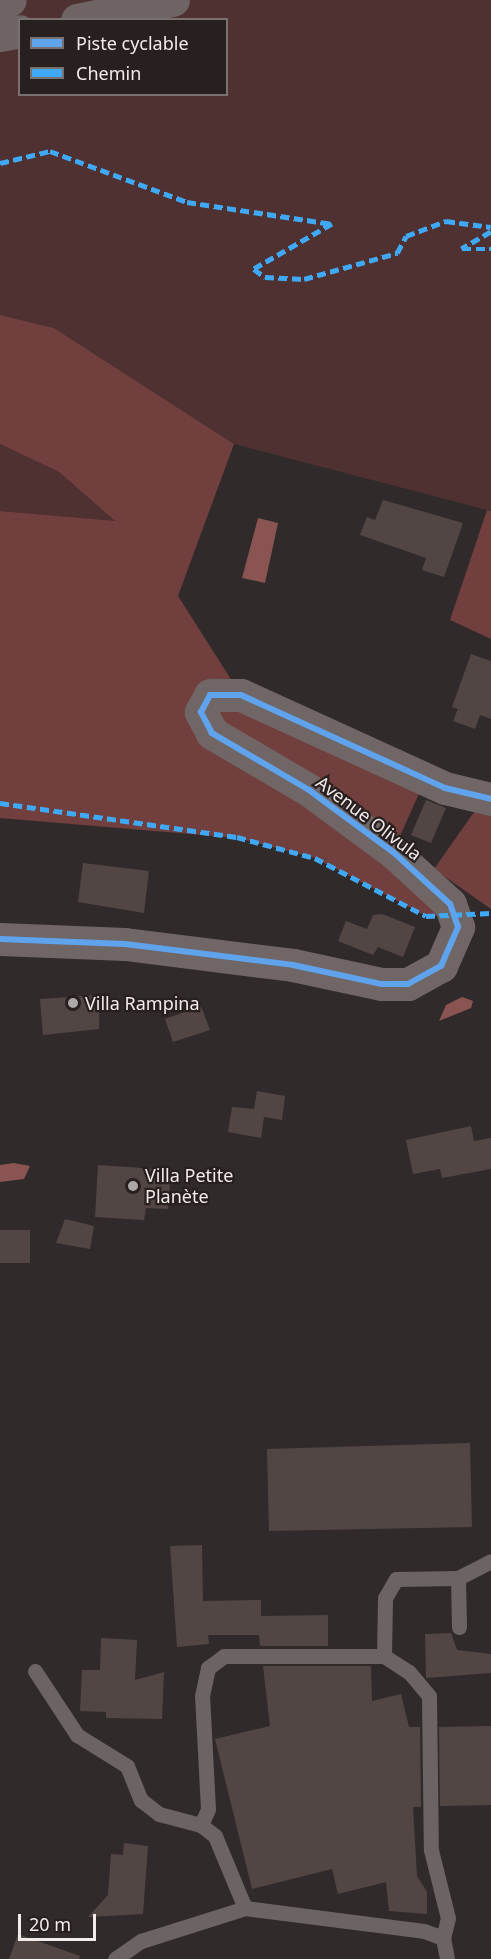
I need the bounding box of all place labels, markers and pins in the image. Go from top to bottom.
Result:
place label: Villa Rampina [85,992,200,1014]
marker: Villa Rampina [66,996,80,1010]
place label: Villa Petite Planète [145,1165,233,1208]
marker: Villa Petite Planète [126,1179,140,1193]

